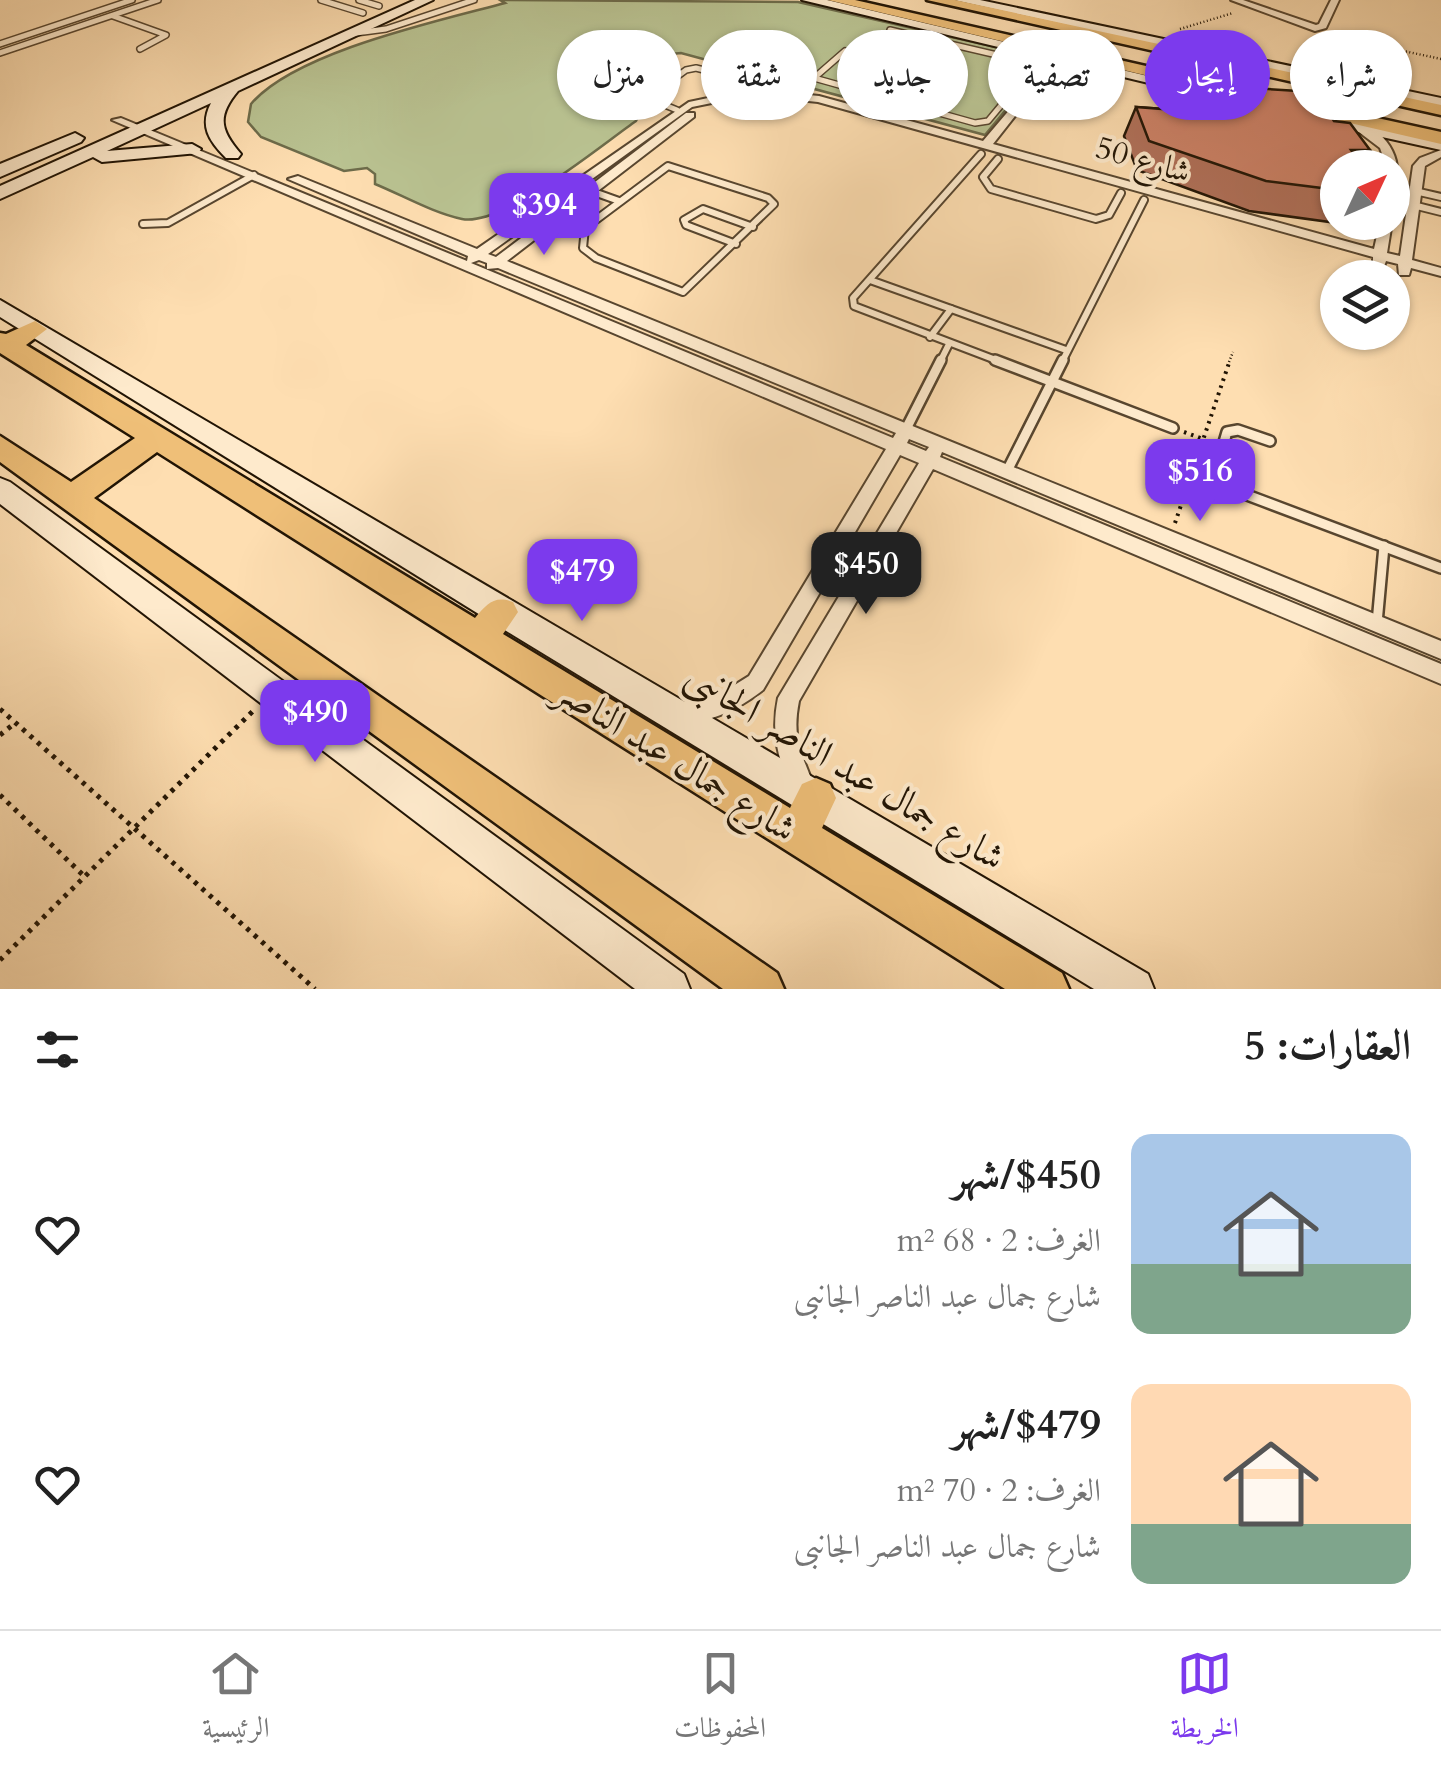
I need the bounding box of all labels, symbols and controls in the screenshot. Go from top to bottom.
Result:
chip: منزل [557,30,681,120]
chip: شقة [701,30,817,120]
chip: جديد [837,30,968,120]
chip: تصفية [988,30,1125,120]
chip: إيجار [1145,30,1270,120]
chip: شراء [1290,30,1412,120]
street label: شارع 50 [1089,125,1196,198]
north arrow [1320,150,1410,240]
map controls [1320,150,1410,350]
pin: $394 [485,173,603,258]
text: $394 [511,183,577,227]
button: layers [1320,260,1410,350]
pin: $516 [1141,439,1259,524]
text: $516 [1167,449,1233,493]
pin: $450 [807,532,925,617]
pin: $479 [523,539,641,624]
text: $450 [833,542,899,586]
text: $479 [549,549,615,593]
street label: شارع جمال عبد الناصر الجانبى [673,651,1015,887]
street label: شارع جمال عبد الناصر [540,663,807,858]
pin: $490 [256,680,374,765]
text: $490 [282,690,348,734]
text: العقارات: 5 [1244,1017,1411,1074]
icon: filters [30,1022,85,1077]
text: $450/شهر [952,1146,1101,1203]
icon: home [1211,1174,1331,1294]
icon: heart [30,1207,85,1262]
text: الغرف: 2 · 68 m² [897,1219,1101,1263]
text: شارع جمال عبد الناصر الجانبى [794,1275,1101,1319]
text: $479/شهر [952,1396,1101,1453]
icon: home [1211,1424,1331,1544]
icon: heart [30,1457,85,1512]
text: الغرف: 2 · 70 m² [897,1469,1101,1513]
text: شارع جمال عبد الناصر الجانبى [794,1525,1101,1569]
tab: الرئيسية [202,1646,269,1755]
tab: المحفوظات [674,1646,766,1755]
tab: الخريطة [1171,1646,1239,1755]

